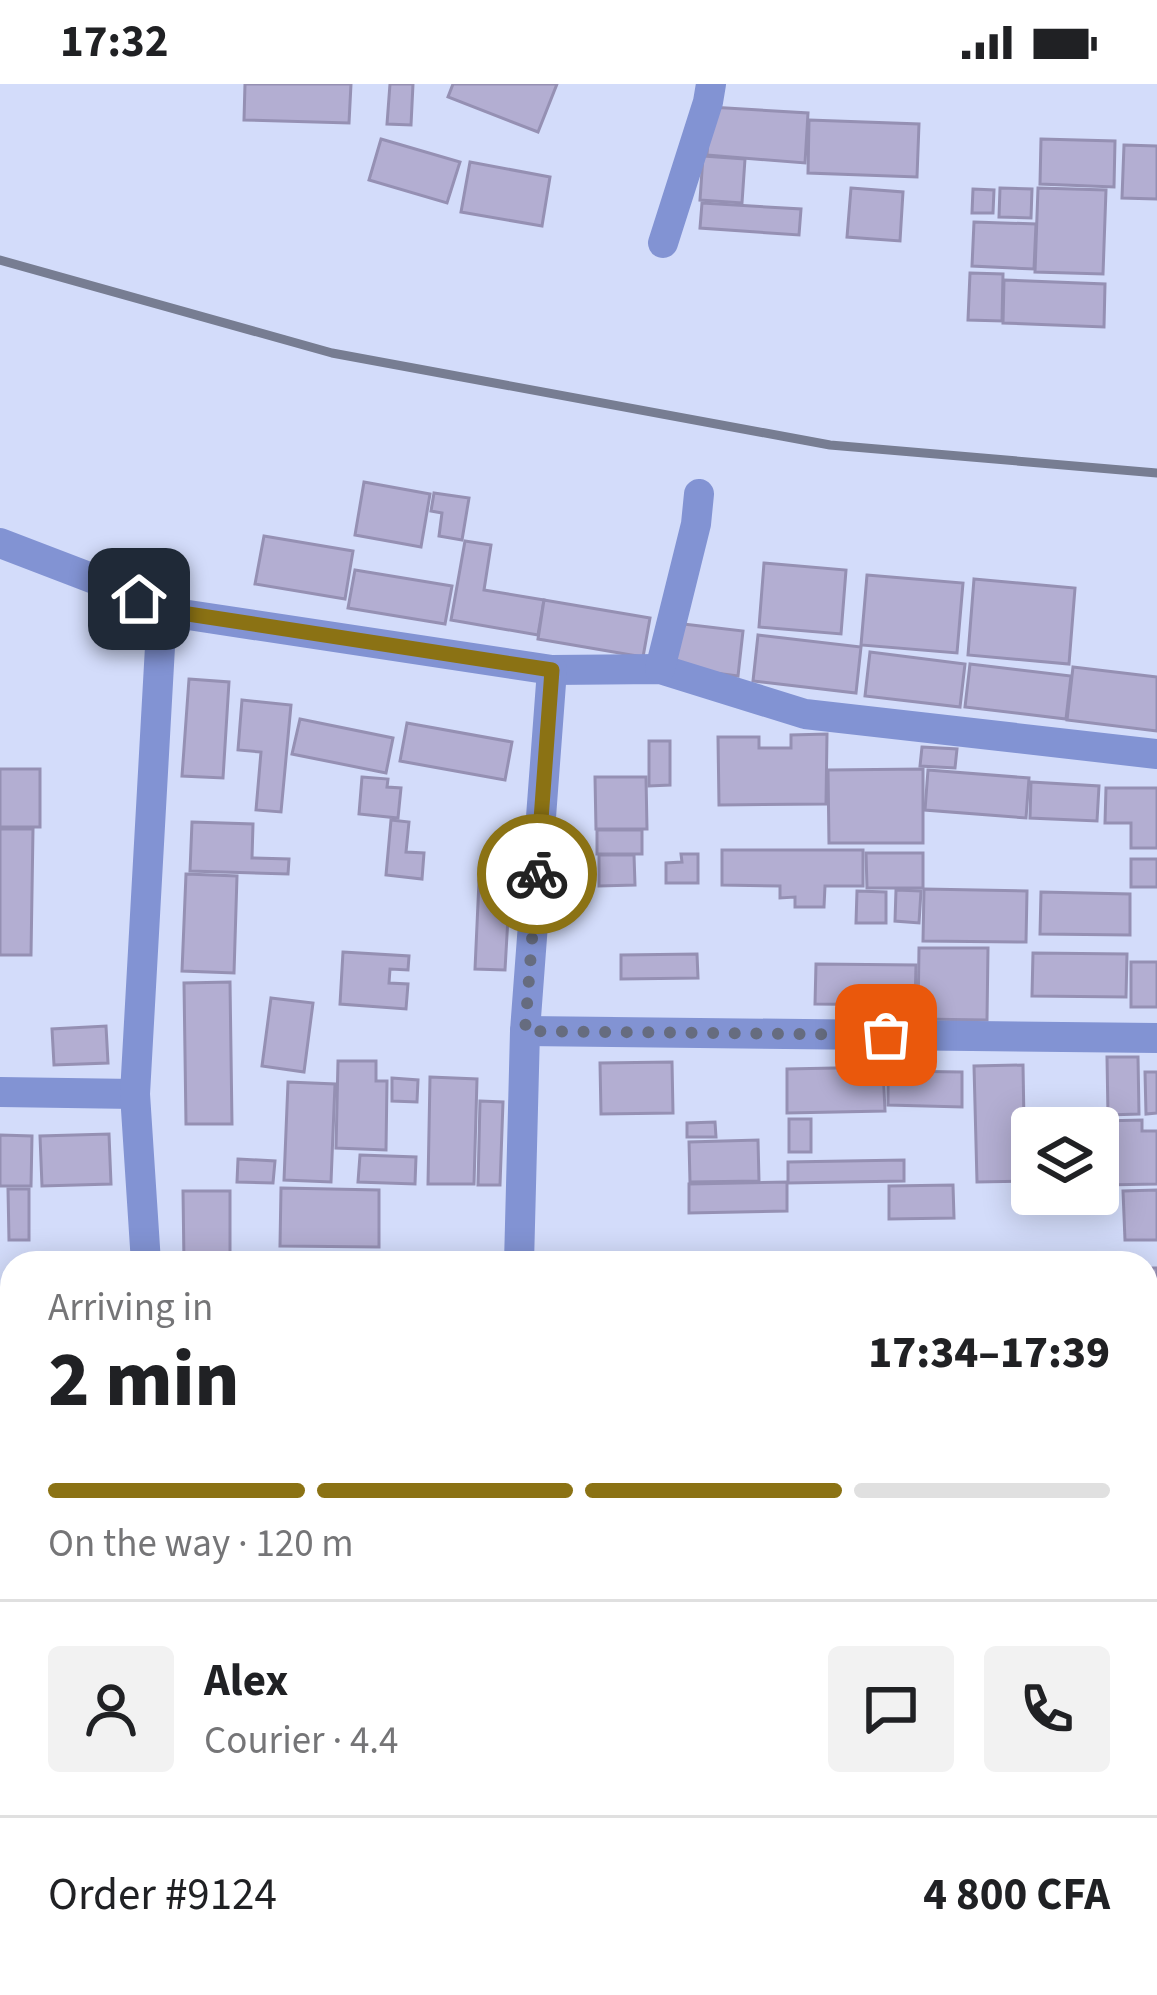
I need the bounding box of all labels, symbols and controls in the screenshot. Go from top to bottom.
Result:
text: 17:32 [60,10,169,74]
pin [88,548,190,650]
icon: home [106,566,172,632]
courier [477,814,597,934]
icon: bike [504,841,570,907]
pin [835,984,937,1086]
icon: bag [853,1002,919,1068]
map controls [1011,1107,1119,1215]
button: layers [1011,1107,1119,1215]
text: Arriving in [48,1280,213,1336]
text: 17:34–17:39 [868,1321,1110,1385]
text: 2 min [48,1325,240,1436]
text: On the way · 120 m [48,1516,354,1572]
button: person [48,1646,174,1772]
button: chat [828,1646,954,1772]
button: phone [984,1646,1110,1772]
text: Alex [204,1649,288,1713]
text: Courier · 4.4 [204,1713,398,1769]
text: Order #9124 [48,1863,277,1927]
text: 4 800 CFA [923,1863,1110,1927]

